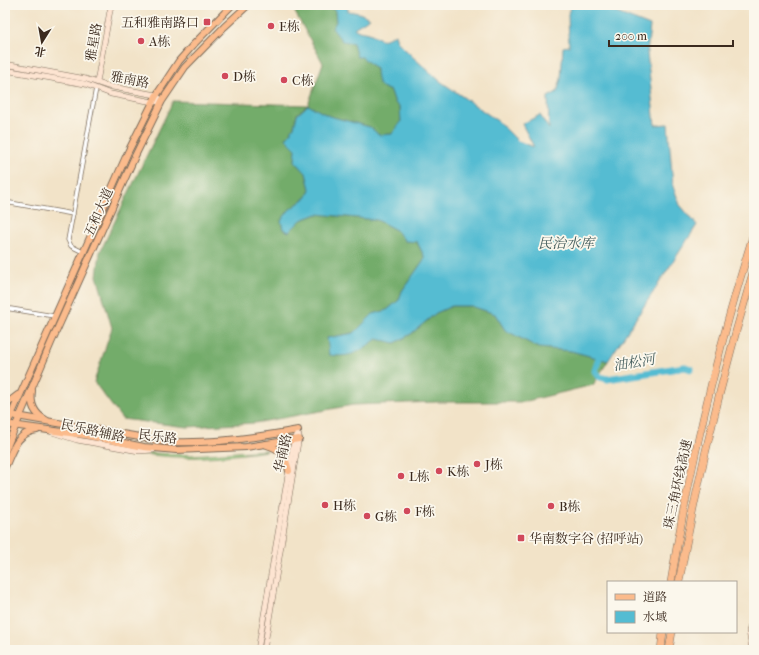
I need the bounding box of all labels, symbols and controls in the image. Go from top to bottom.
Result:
place label: 五和雅南路口 [121,15,199,30]
marker: 五和雅南路口 [202,17,212,27]
place label: E栋 [279,19,300,34]
marker: E栋 [266,21,276,31]
north arrow [22,22,62,62]
street label: 雅星路 [83,22,104,63]
scale bar [609,22,733,48]
text: 200 m [615,29,647,43]
place label: A栋 [148,34,170,49]
marker: A栋 [136,36,146,46]
text: 北 [34,44,47,59]
street label: 雅南路 [109,68,150,91]
place label: D栋 [233,69,256,84]
marker: D栋 [220,71,230,81]
place label: C栋 [292,73,314,88]
marker: C栋 [279,75,289,85]
street label: 五和大道 [81,185,116,239]
water label: 民治水库 [538,235,596,252]
water label: 油松河 [612,350,659,374]
street label: 民乐路辅路 [60,416,126,445]
street label: 民乐路 [138,427,178,446]
street label: 华南路 [271,432,294,474]
street label: 珠三角环线高速 [661,438,694,530]
place label: J栋 [484,457,503,472]
marker: J栋 [472,459,482,469]
place label: K栋 [447,464,469,479]
marker: K栋 [434,466,444,476]
place label: L栋 [409,469,430,484]
marker: L栋 [396,471,406,481]
place label: H栋 [333,498,356,513]
place label: B栋 [559,499,580,514]
marker: H栋 [320,500,330,510]
marker: B栋 [546,501,556,511]
place label: F栋 [415,504,435,519]
marker: F栋 [402,506,412,516]
place label: G栋 [375,509,397,524]
marker: G栋 [362,511,372,521]
place label: 华南数字谷 (招呼站) [529,531,643,546]
marker: 华南数字谷 (招呼站) [516,533,526,543]
legend [607,581,737,633]
text: 道路 [643,590,667,604]
text: 水域 [643,610,667,624]

